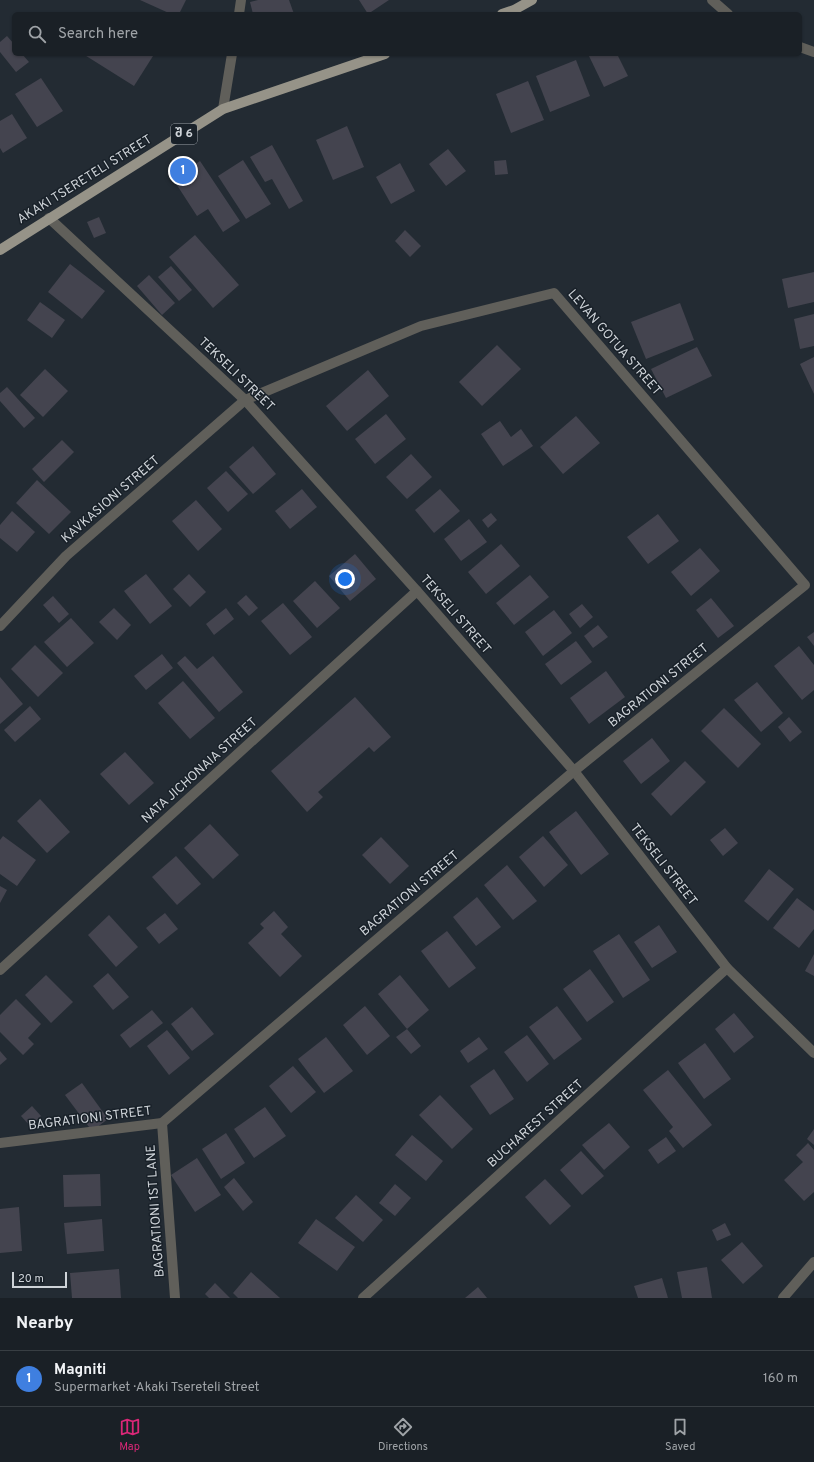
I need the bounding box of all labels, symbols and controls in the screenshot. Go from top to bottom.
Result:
search box [12,12,802,56]
icon: search [26,23,48,45]
text: Search here [58,25,138,44]
road number: შ 6 [171,124,197,144]
street label: AKAKI TSERETELI STREET [15,132,155,228]
pin: 1 [170,156,196,186]
street label: LEVAN GOTUA STREET [564,287,664,399]
street label: TEKSELI STREET [195,335,277,415]
street label: KAVKASIONI STREET [59,453,163,547]
your location [335,569,355,589]
street label: TEKSELI STREET [416,572,494,658]
street label: BAGRATIONI STREET [606,641,712,731]
street label: NATA JICHONAIA STREET [139,715,261,827]
street label: TEKSELI STREET [626,821,700,909]
street label: BAGRATIONI STREET [357,848,463,940]
street label: BUCHAREST STREET [485,1077,587,1171]
street label: BAGRATIONI STREET [27,1103,153,1135]
street label: BAGRATIONI 1ST LANE [143,1144,169,1278]
scale bar [12,1270,67,1289]
text: 20 m [18,1272,44,1286]
text: Nearby [16,1313,73,1335]
text: Magniti [54,1361,106,1380]
text: 1 [26,1371,32,1387]
text: 160 m [763,1371,798,1387]
text: Supermarket · Akaki Tsereteli Street [54,1380,260,1396]
tab: Map [119,1416,141,1454]
tab: Directions [378,1416,428,1454]
tab: Saved [665,1416,695,1454]

